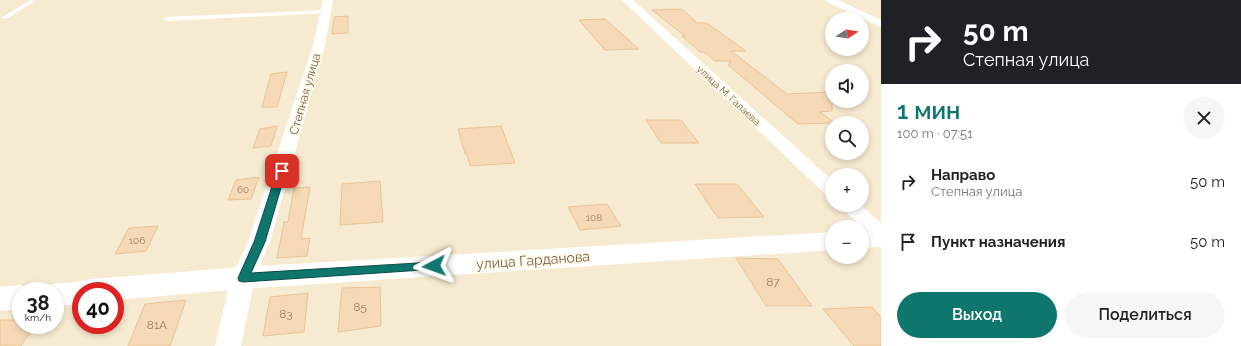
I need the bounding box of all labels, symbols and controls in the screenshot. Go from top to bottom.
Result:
north arrow [825,12,869,56]
map controls [825,12,869,264]
text: 50 m [963,15,1029,48]
icon: right [897,16,949,68]
text: Степная улица [963,49,1089,70]
street label: Степная улица [287,52,323,136]
street label: улица М. Галаева [695,63,763,128]
button: sound [825,64,869,108]
text: 1 мин [897,96,960,125]
button: close [1183,97,1225,139]
button: search [825,116,869,160]
text: 100 m · 07:51 [897,126,973,141]
pin [265,154,299,188]
icon: arrive [271,160,293,182]
text: Направо [931,166,995,184]
button: + [825,168,869,212]
icon: right [897,171,919,193]
text: 50 m [1190,173,1225,191]
house number: 60 [237,184,249,195]
text: Степная улица [931,184,1022,199]
house number: 108 [586,212,602,223]
button: − [825,220,869,264]
icon: arrive [897,231,919,253]
text: Пункт назначения [931,233,1065,251]
text: 50 m [1190,233,1225,251]
house number: 106 [129,235,145,246]
position arrow [413,245,455,287]
street label: улица Гарданова [476,248,590,272]
house number: 87 [766,275,780,289]
speed limit sign: 40 [72,282,124,334]
text: 38 [26,291,50,315]
button: Выход [897,292,1057,338]
button: Поделиться [1065,292,1225,338]
house number: 85 [353,300,367,314]
house number: 83 [279,307,293,321]
text: km/h [25,312,51,323]
house number: 81А [147,318,167,332]

